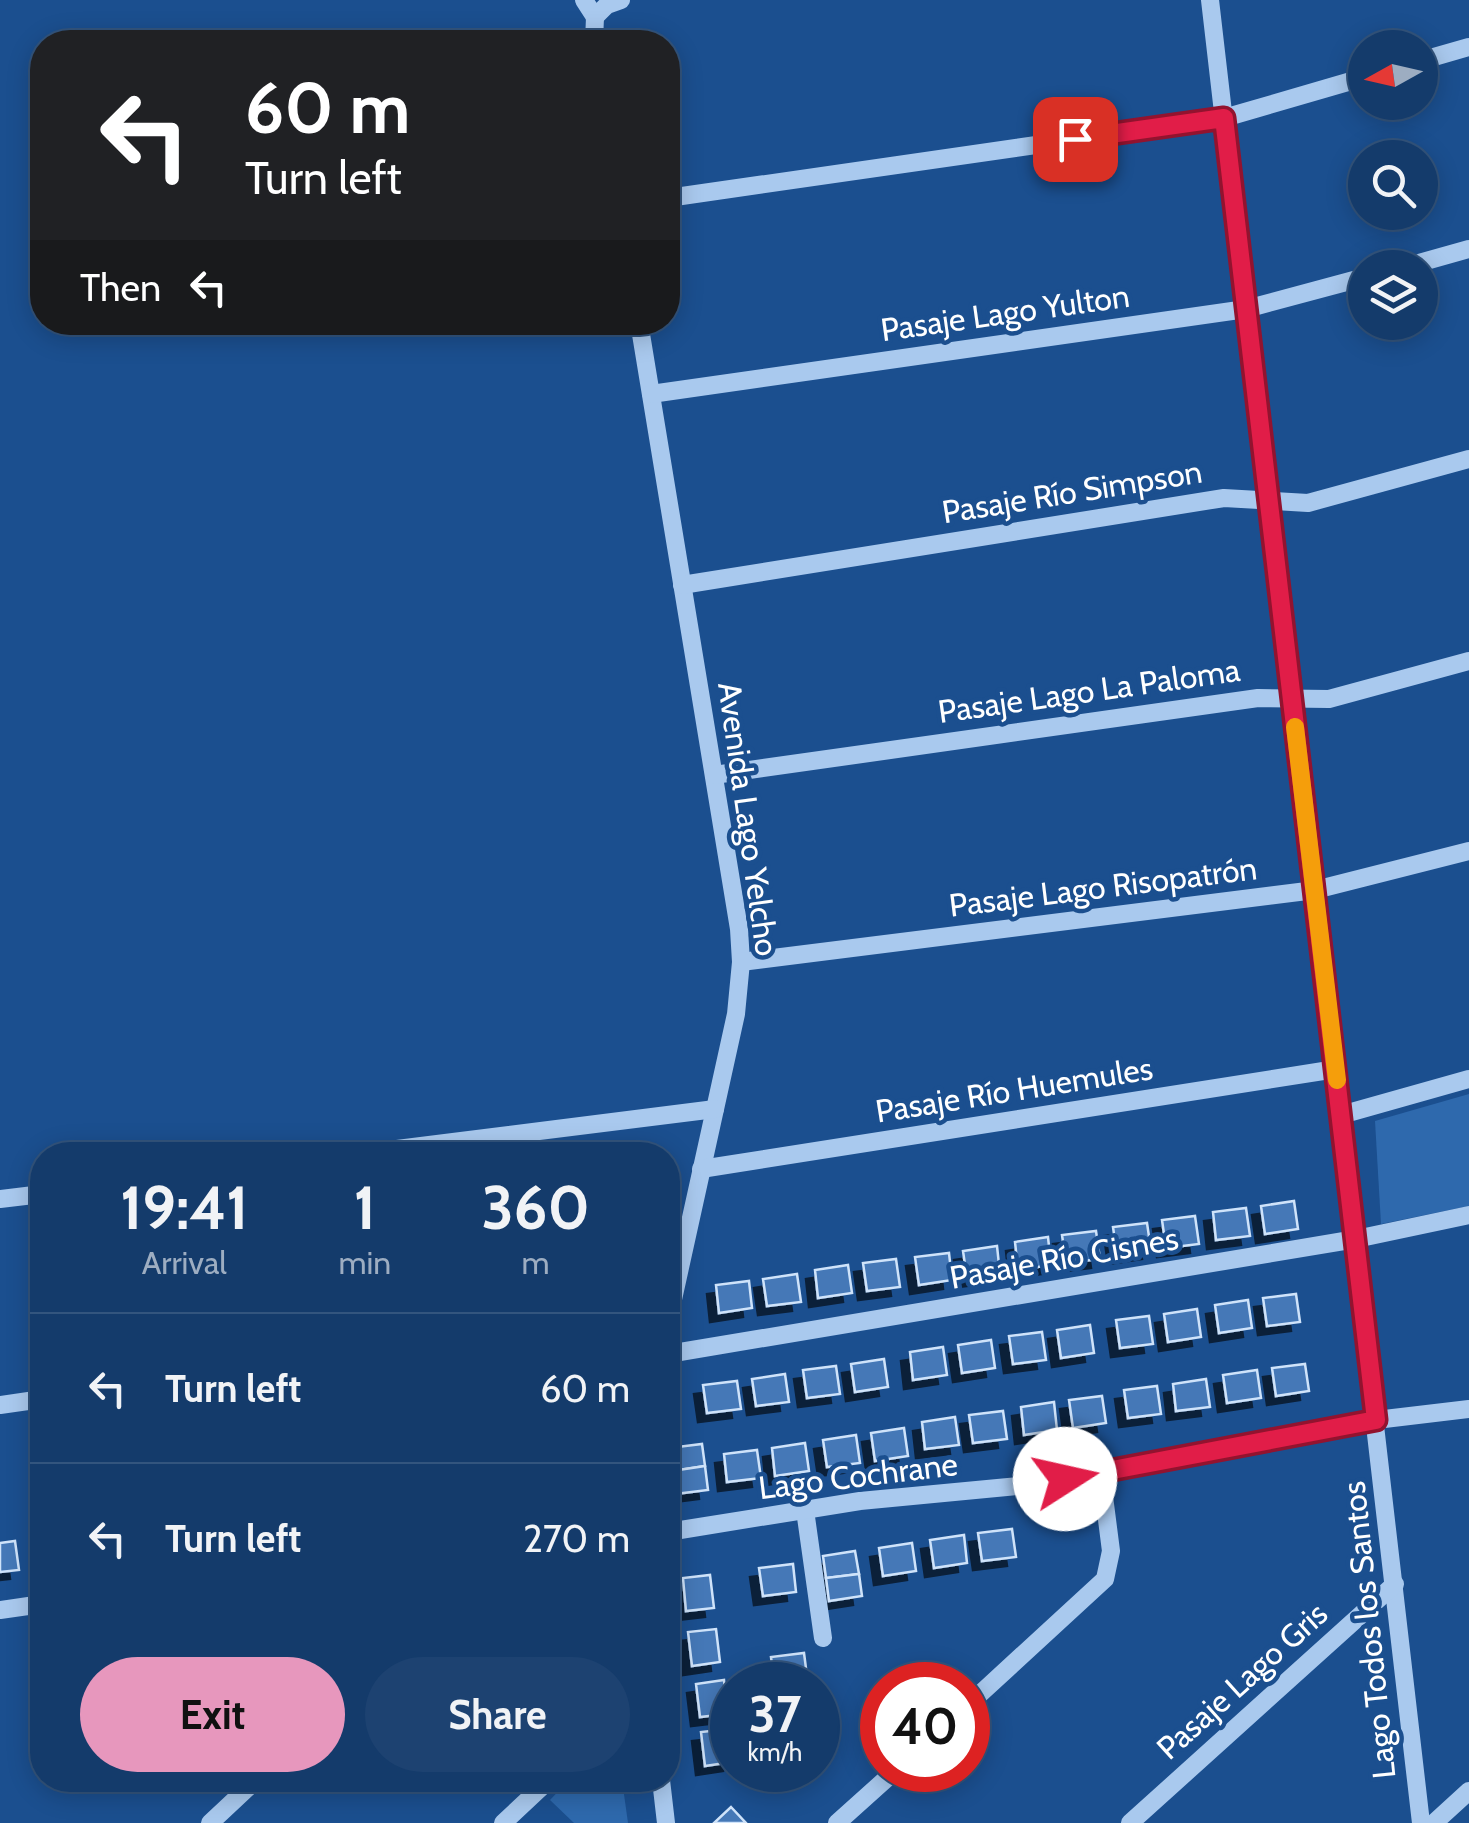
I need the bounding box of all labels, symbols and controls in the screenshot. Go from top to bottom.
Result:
north arrow [1348,30,1438,120]
map controls [1348,30,1438,340]
text: 60 m [245,65,410,151]
icon: left [80,70,210,200]
pin [1033,97,1118,182]
icon: arrive [1048,112,1103,167]
button: search [1348,140,1438,230]
text: Turn left [245,151,402,205]
button: layers [1348,250,1438,340]
icon: left [181,260,236,315]
text: Then [80,264,161,311]
street label: Pasaje Lago Yulton [878,276,1132,349]
street label: Pasaje Río Simpson [939,452,1205,531]
street label: Pasaje Lago La Paloma [935,650,1243,731]
street label: Avenida Lago Yelcho [710,679,787,958]
street label: Pasaje Lago Risopatrón [947,848,1259,925]
street label: Pasaje Río Huemules [873,1048,1155,1131]
text: 19:41 [120,1171,248,1244]
text: 1 [354,1171,376,1244]
text: 360 [481,1171,590,1244]
street label: Pasaje Río Cisnes [947,1218,1181,1297]
text: Arrival [142,1243,227,1282]
text: min [338,1243,391,1282]
text: m [522,1243,550,1282]
icon: left [80,1361,135,1416]
text: Turn left [165,1365,301,1412]
text: 60 m [540,1365,630,1412]
position arrow [1013,1427,1117,1531]
street label: Lago Cochrane [756,1444,960,1507]
street label: Lago Todos los Santos [1333,1479,1404,1781]
icon: left [80,1511,135,1566]
text: Turn left [165,1515,301,1562]
text: 270 m [523,1515,630,1562]
street label: Pasaje Lago Gris [1148,1594,1335,1767]
button: Exit [80,1657,345,1772]
button: Share [365,1657,630,1772]
speed limit sign: 40 [860,1662,990,1792]
text: 37 [749,1684,801,1745]
text: km/h [748,1737,802,1767]

